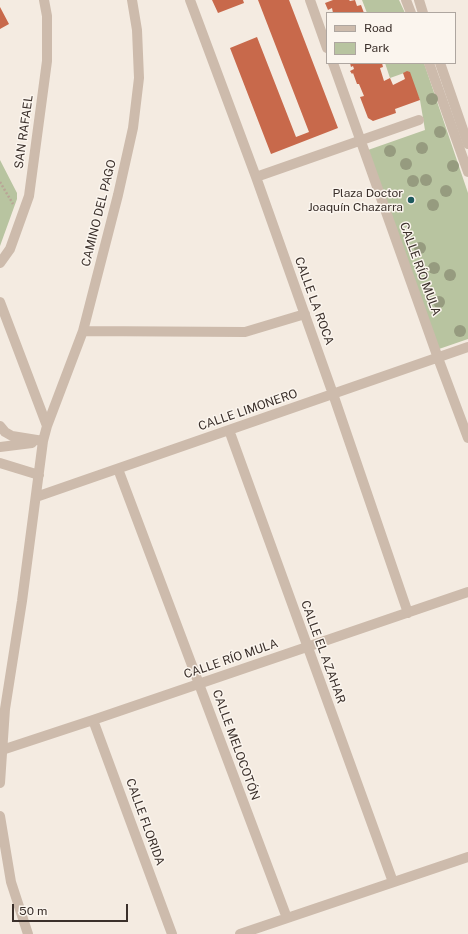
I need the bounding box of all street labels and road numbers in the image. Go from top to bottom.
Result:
street label: SAN RAFAEL [12,94,36,170]
street label: CAMINO DEL PAGO [79,158,119,268]
street label: CALLE RÍO MULA [396,220,444,318]
street label: CALLE LA ROCA [291,255,337,347]
street label: CALLE LIMONERO [196,386,300,434]
street label: CALLE EL AZAHAR [298,598,348,706]
street label: CALLE RÍO MULA [182,636,280,682]
street label: CALLE MELOCOTÓN [209,688,263,802]
street label: CALLE FLORIDA [123,777,167,867]

